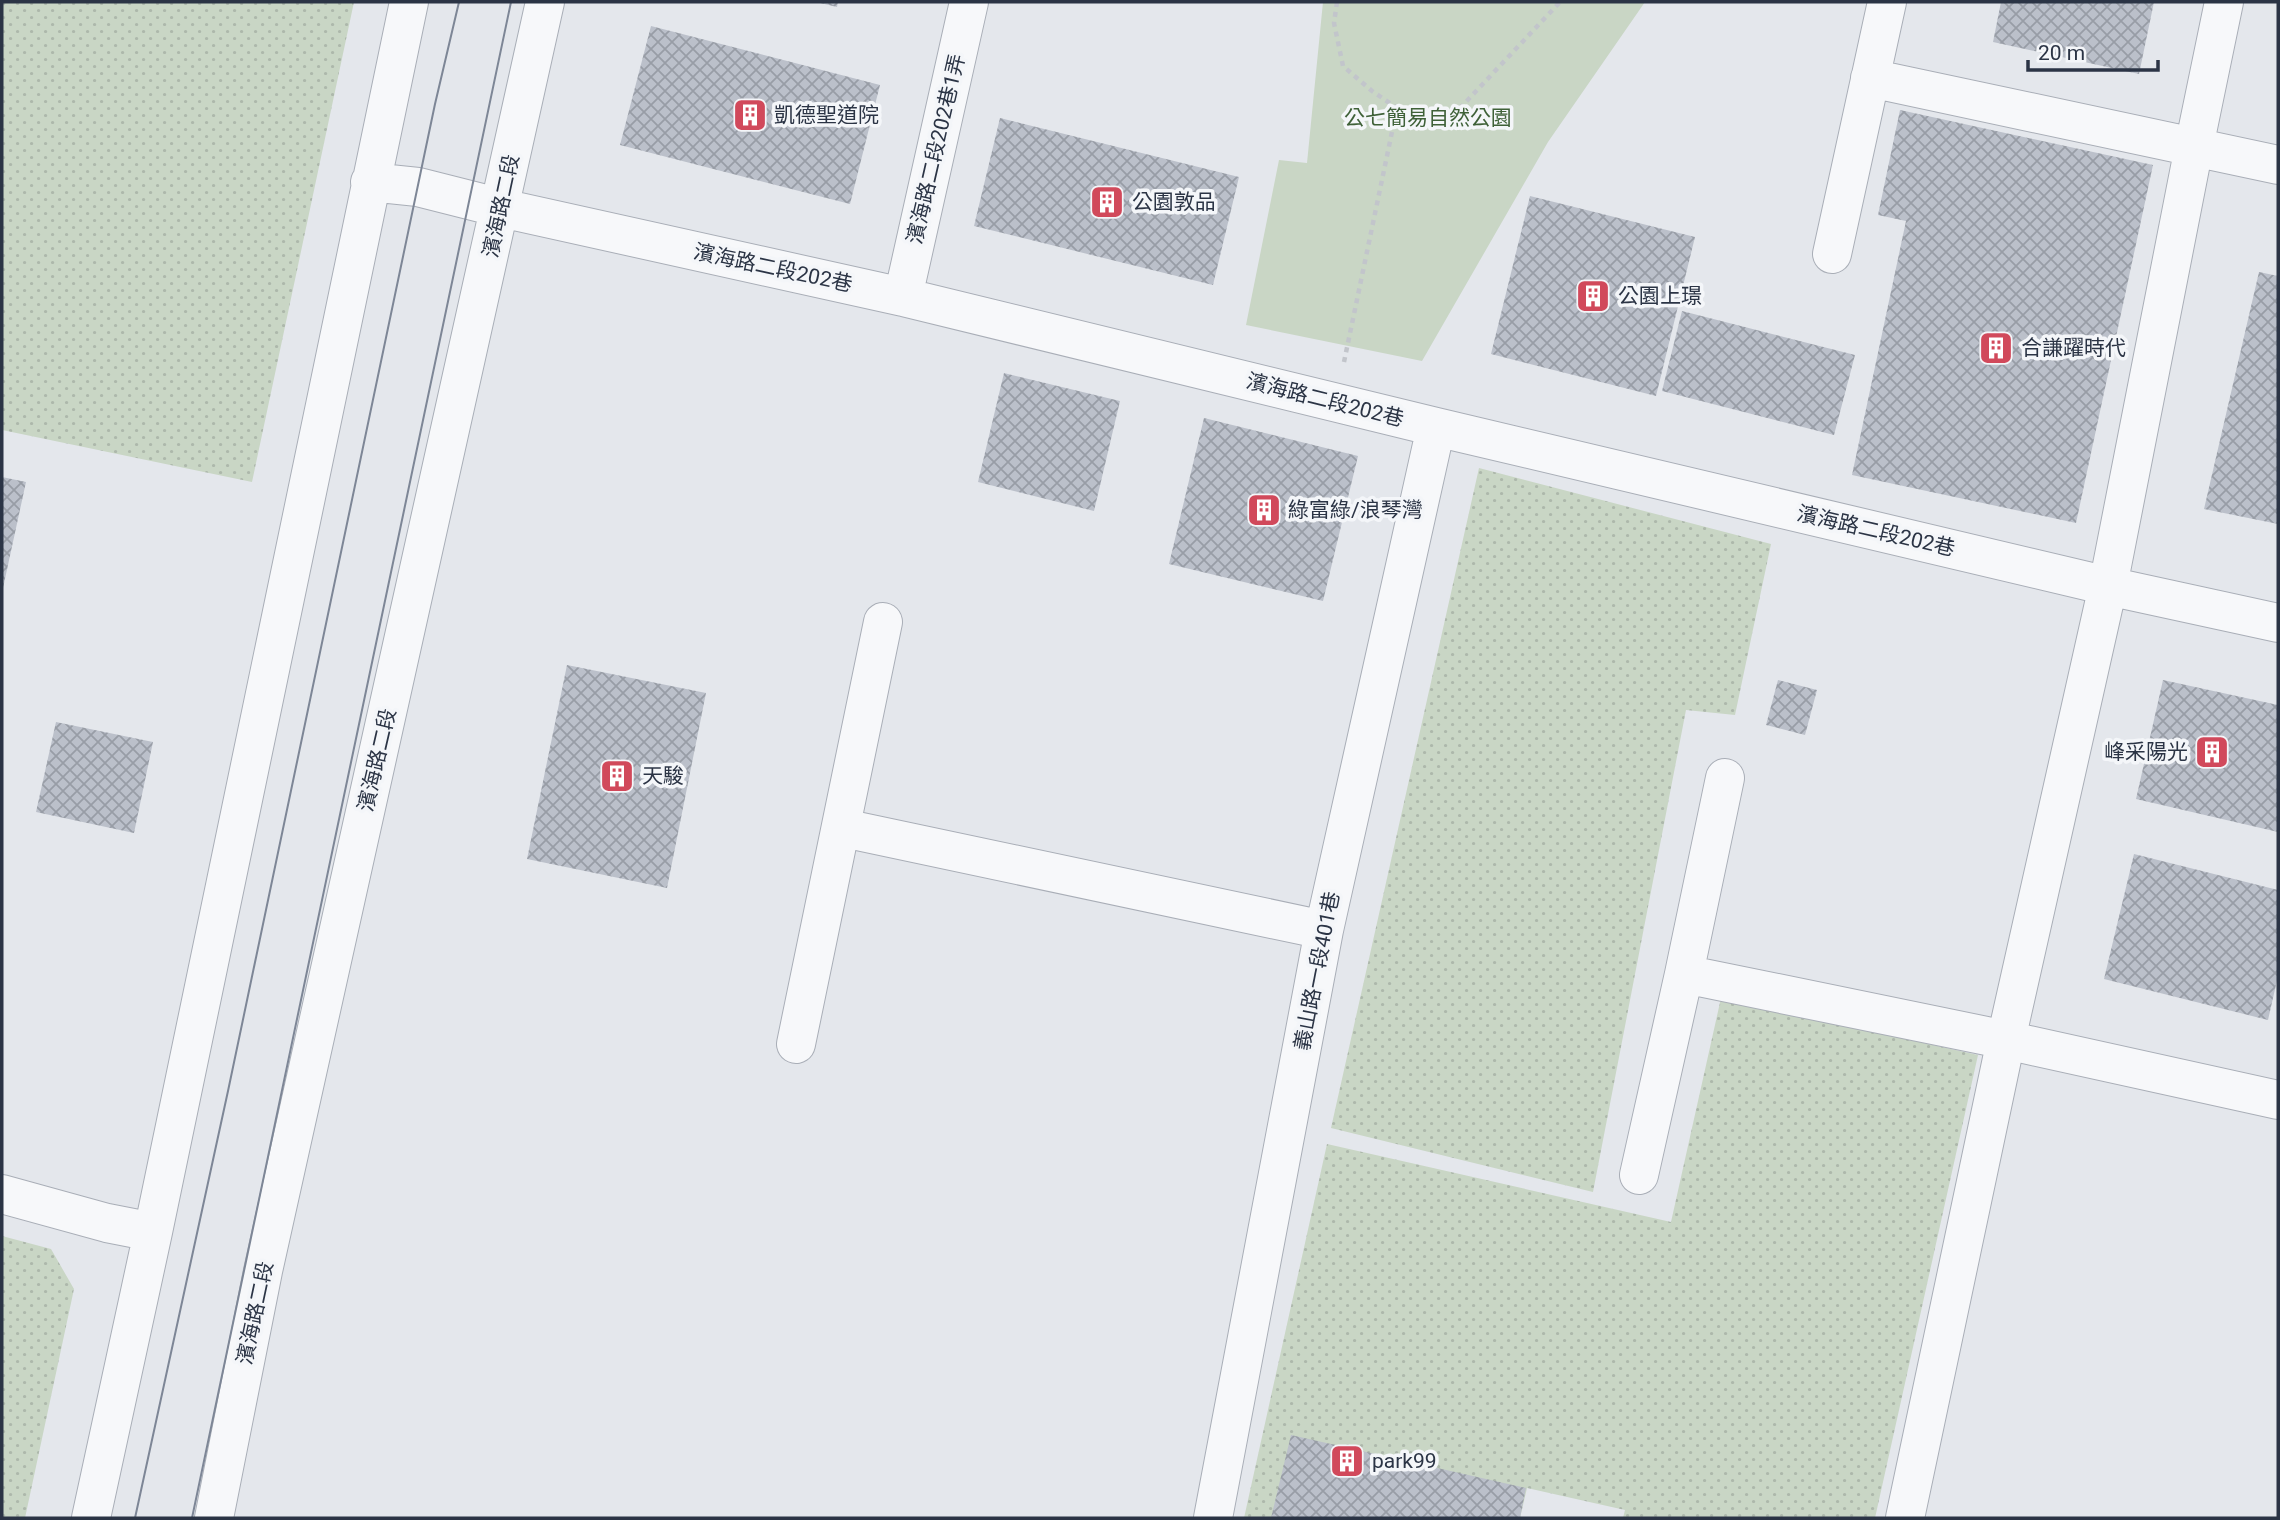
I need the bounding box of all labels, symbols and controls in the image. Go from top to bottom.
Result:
scale bar [2028,28,2158,72]
text: 20 m [2038,41,2085,65]
street label: 濱海路二段202巷1弄 [902,52,970,246]
building icon: 凱德聖道院 [731,96,769,134]
place label: 凱德聖道院 [774,103,879,127]
park label: 公七簡易自然公園 [1344,106,1512,130]
street label: 濱海路二段 [478,152,524,260]
building icon: 公園敦品 [1088,183,1126,221]
place label: 公園敦品 [1132,190,1216,214]
street label: 濱海路二段202巷 [692,239,854,297]
building icon: 公園上璟 [1574,277,1612,315]
place label: 公園上璟 [1618,284,1702,308]
building icon: 合謙躍時代 [1977,329,2015,367]
place label: 合謙躍時代 [2021,336,2126,360]
street label: 濱海路二段202巷 [1244,369,1406,431]
building icon: 綠富綠/浪琴灣 [1245,491,1283,529]
place label: 綠富綠/浪琴灣 [1288,498,1423,522]
street label: 濱海路二段202巷 [1795,501,1957,561]
street label: 濱海路二段 [353,706,401,814]
building icon: 峰采陽光 [2193,733,2231,771]
place label: 峰采陽光 [2104,740,2188,764]
building icon: 天駿 [598,757,636,795]
place label: 天駿 [642,764,684,788]
street label: 義山路一段401巷 [1290,889,1344,1053]
street label: 濱海路二段 [232,1259,278,1367]
building icon: park99 [1328,1442,1366,1480]
place label: park99 [1372,1449,1437,1473]

